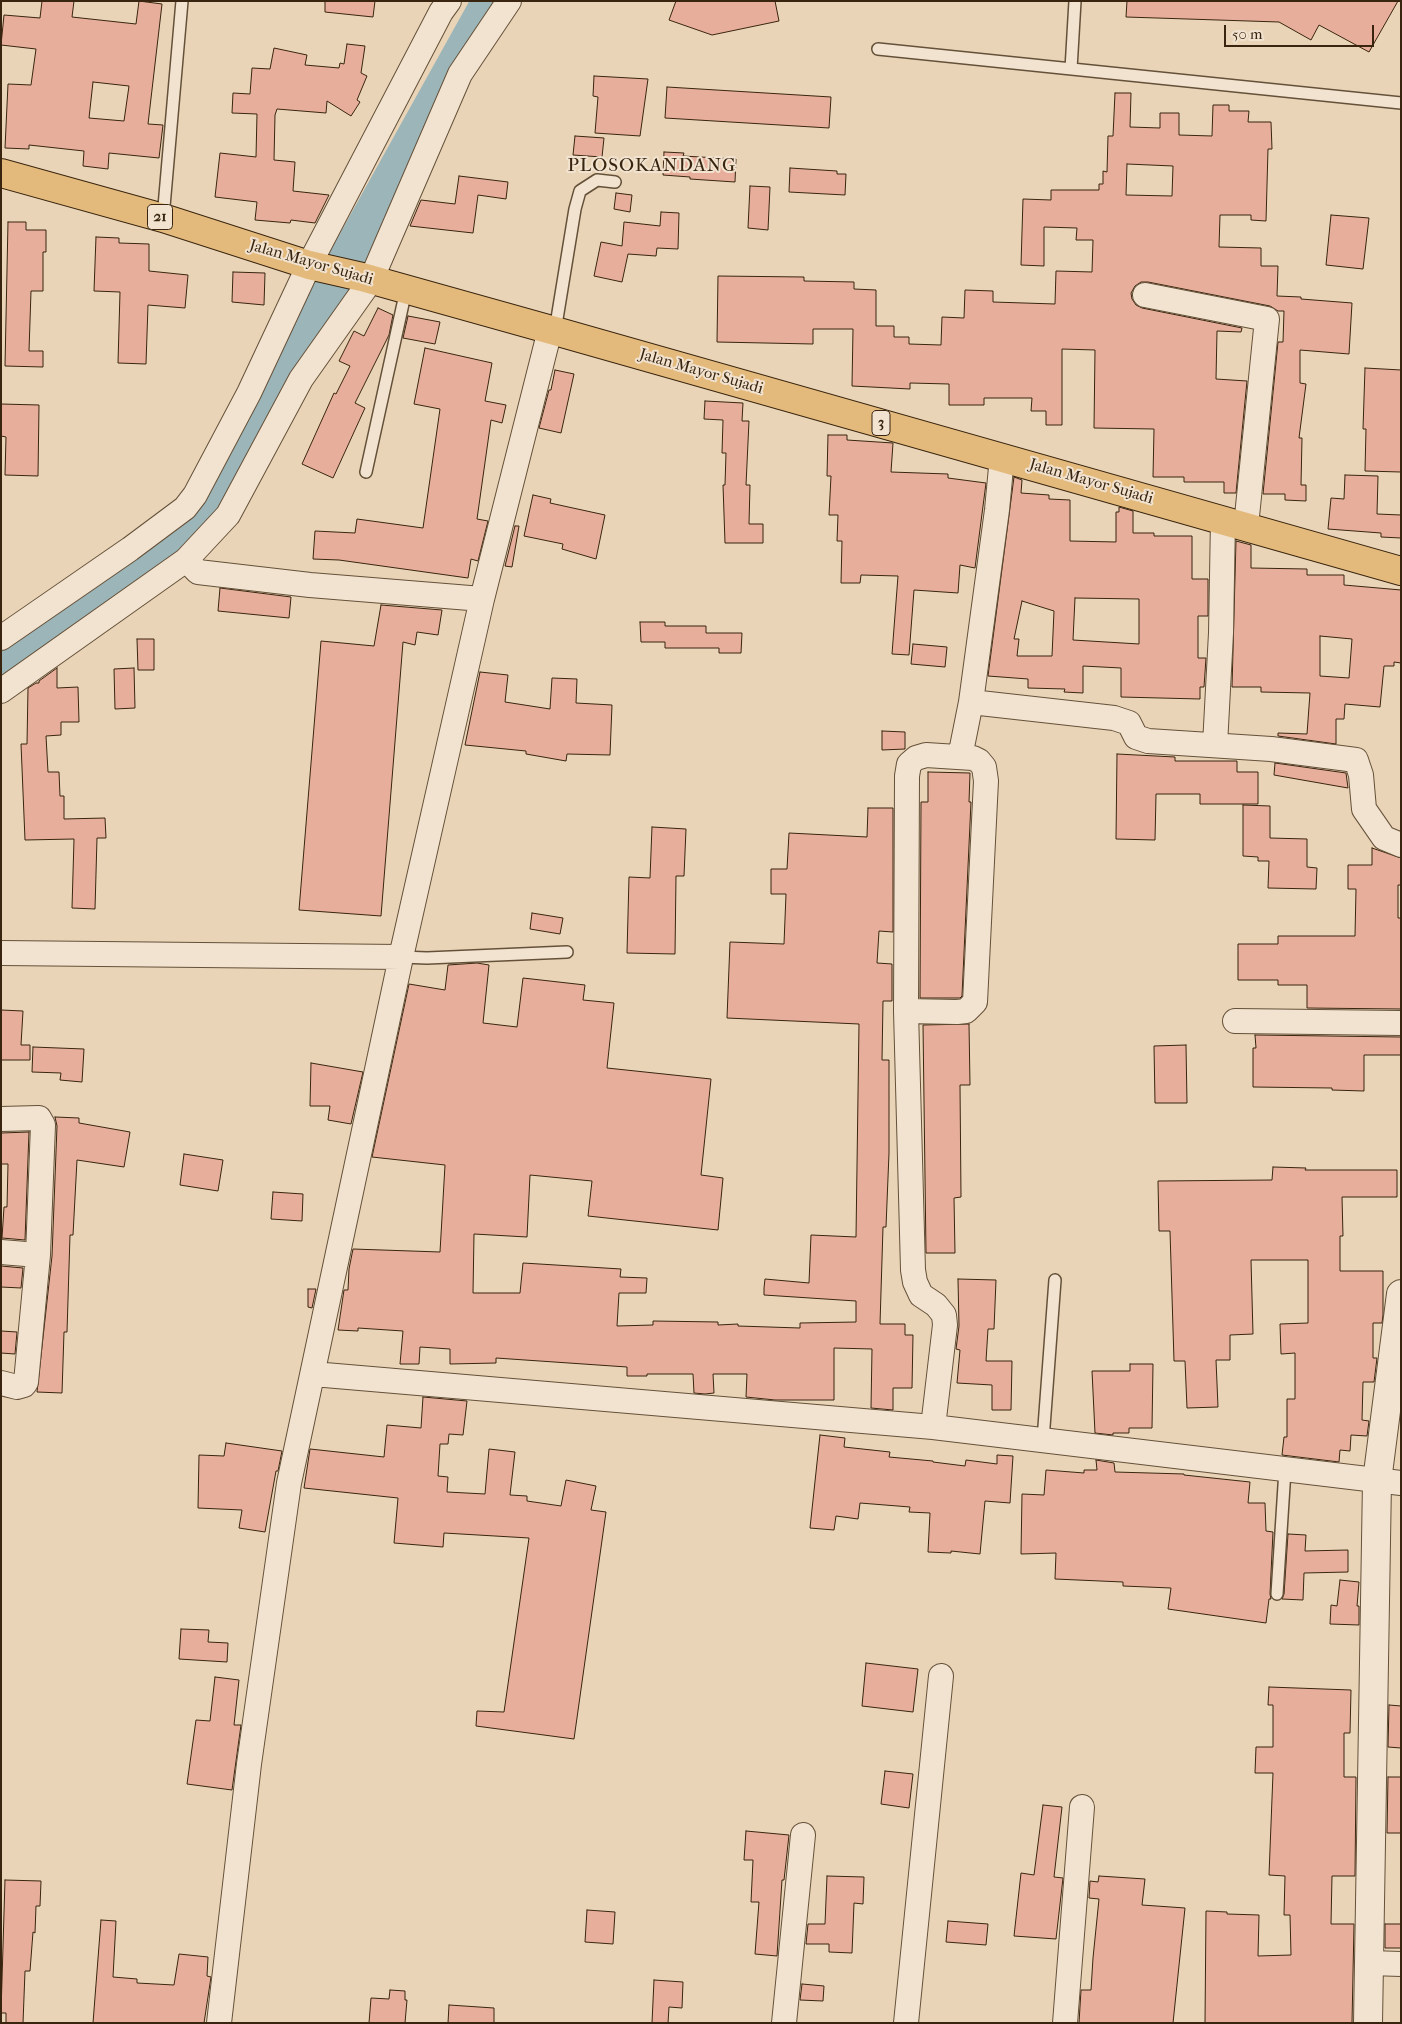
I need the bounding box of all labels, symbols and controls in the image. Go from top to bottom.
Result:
scale bar [1227,15,1377,47]
text: 50 m [1232,25,1262,43]
district label: PLOSOKANDANG [566,155,738,177]
road number: 21 [148,204,172,230]
street label: Jalan Mayor Sujadi [247,236,375,290]
street label: Jalan Mayor Sujadi [637,345,765,399]
road number: 3 [872,410,890,436]
street label: Jalan Mayor Sujadi [1027,455,1155,509]

